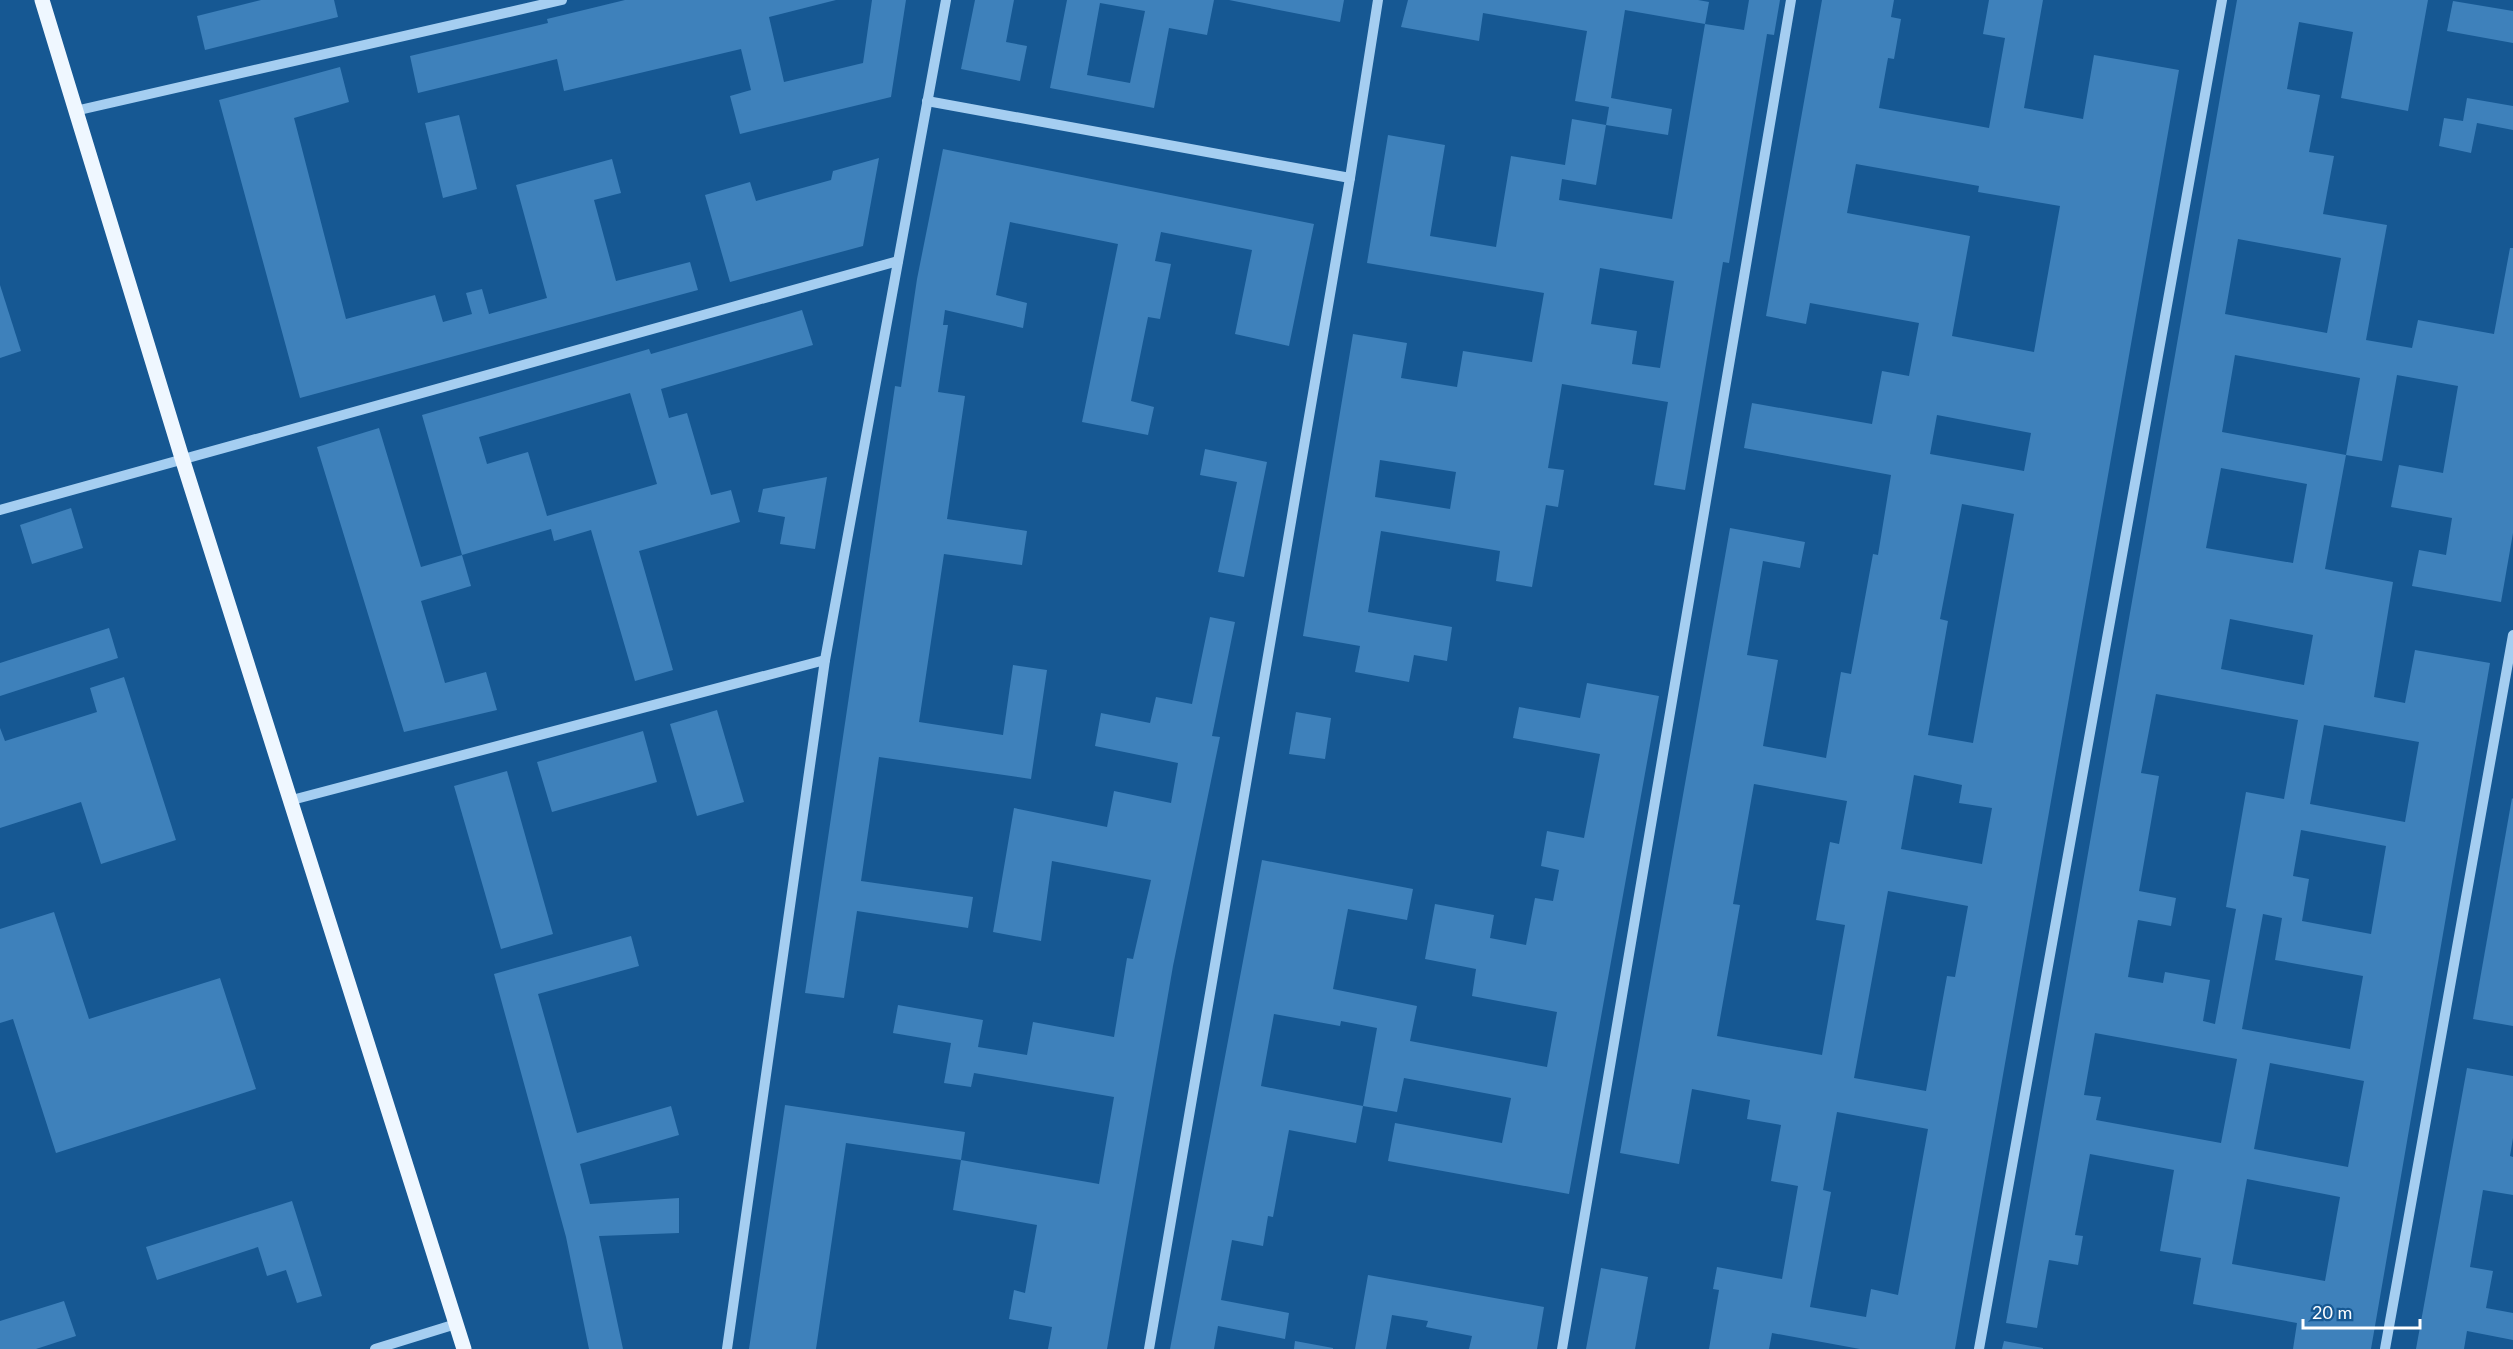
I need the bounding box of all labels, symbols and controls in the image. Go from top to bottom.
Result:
scale bar [2303,1292,2420,1330]
text: 20 m [2312,1301,2352,1323]

